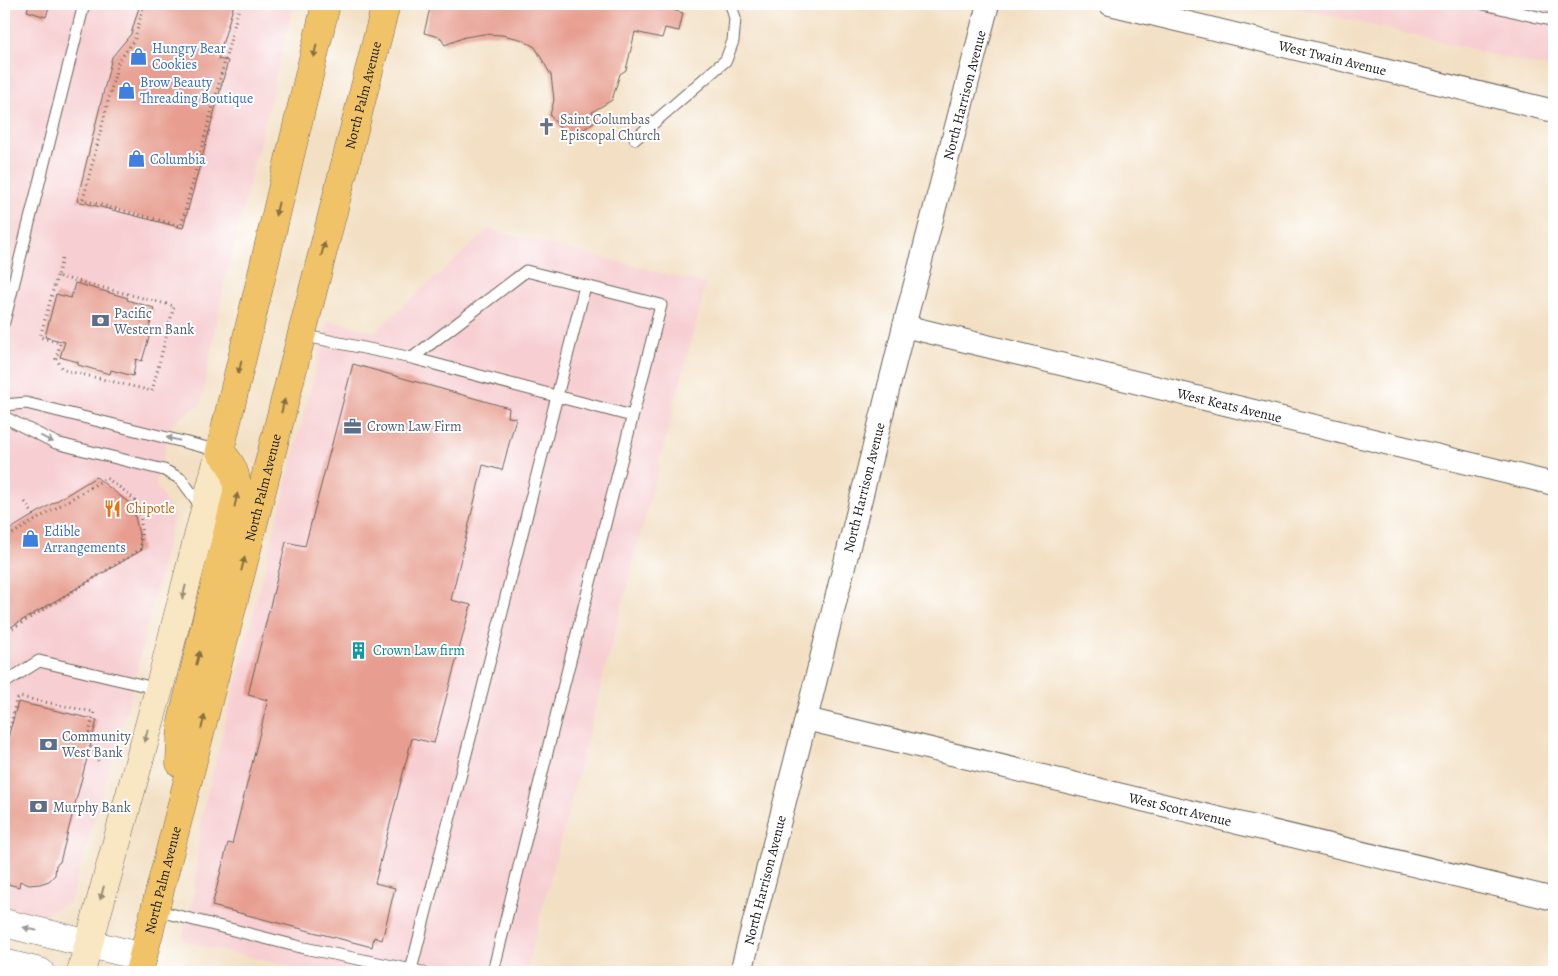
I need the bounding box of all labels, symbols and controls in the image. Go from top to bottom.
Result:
street label: North Harrison Avenue [939,28,991,162]
street label: West Twain Avenue [1276,36,1389,80]
place label: Hungry Bear Cookies [152,39,226,74]
street label: North Palm Avenue [340,39,386,151]
one-way arrow [311,44,319,59]
shop icon: Hungry Bear Cookies [128,46,148,66]
place label: Brow Beauty Threading Boutique [140,73,253,108]
shop icon: Brow Beauty Threading Boutique [116,80,136,100]
place label: Saint Columbas Episcopal Church [560,110,661,145]
church icon: Saint Columbas Episcopal Church [536,117,556,137]
shop icon: Columbia [126,149,146,169]
place label: Columbia [150,150,206,169]
one-way arrow [273,202,281,217]
one-way arrow [319,241,327,257]
place label: Pacific Western Bank [113,304,194,339]
bank icon: Pacific Western Bank [90,311,110,331]
one-way arrow [236,360,244,375]
street label: West Keats Avenue [1174,383,1284,428]
one-way arrow [279,399,287,414]
office icon: Crown Law Firm [343,416,363,436]
place label: Crown Law Firm [367,417,462,436]
street label: North Harrison Avenue [839,420,890,554]
street label: North Palm Avenue [240,432,286,544]
one-way arrow [40,435,54,443]
one-way arrow [165,435,180,443]
one-way arrow [232,491,240,507]
restaurant icon: Chipotle [102,498,122,518]
place label: Chipotle [126,499,175,518]
place label: Edible Arrangements [43,522,126,557]
shop icon: Edible Arrangements [20,529,40,549]
one-way arrow [239,556,247,572]
one-way arrow [180,585,188,600]
building icon: Crown Law firm [349,640,369,660]
place label: Crown Law firm [373,641,465,660]
one-way arrow [194,650,202,665]
one-way arrow [199,714,207,729]
place label: Community West Bank [61,727,132,762]
one-way arrow [141,729,149,744]
bank icon: Community West Bank [38,734,58,754]
street label: West Scott Avenue [1126,788,1233,831]
bank icon: Murphy Bank [29,797,49,817]
place label: Murphy Bank [53,798,131,817]
street label: North Harrison Avenue [739,813,791,947]
street label: North Palm Avenue [140,824,186,936]
one-way arrow [98,886,106,901]
one-way arrow [22,925,37,933]

